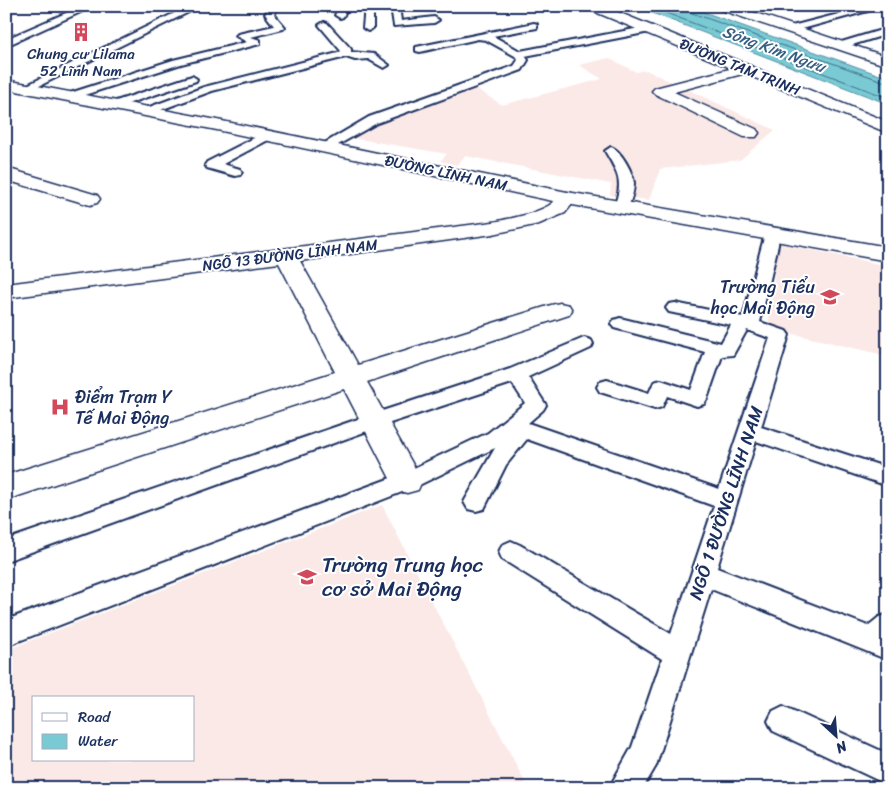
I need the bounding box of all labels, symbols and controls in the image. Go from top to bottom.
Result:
water label: Sông Kim Ngưu [719,17,832,82]
building icon: Chung cư Lilama 52 Lĩnh Nam [70,21,92,43]
street label: ĐƯỜNG TAM TRINH [676,31,805,103]
place label: Chung cư Lilama 52 Lĩnh Nam [27,41,135,84]
street label: ĐƯỜNG LĨNH NAM [382,147,510,199]
street label: NGÕ 13 ĐƯỜNG LĨNH NAM [201,231,380,279]
place label: Trường Tiểu học Mai Động [710,271,815,324]
school or university icon: Trường Tiểu học Mai Động [819,286,841,308]
place label: Điểm Trạm Y Tế Mai Động [75,381,173,434]
hospital icon: Điểm Trạm Y Tế Mai Động [49,396,71,418]
street label: NGÕ 1 ĐƯỜNG LĨNH NAM [680,402,773,604]
place label: Trường Trung học cơ sở Mai Động [322,546,484,608]
school or university icon: Trường Trung học cơ sở Mai Động [296,566,318,588]
legend [32,696,195,762]
text: Road [78,704,111,730]
north arrow [812,712,862,762]
text: Water [78,728,118,754]
text: N [831,733,852,761]

